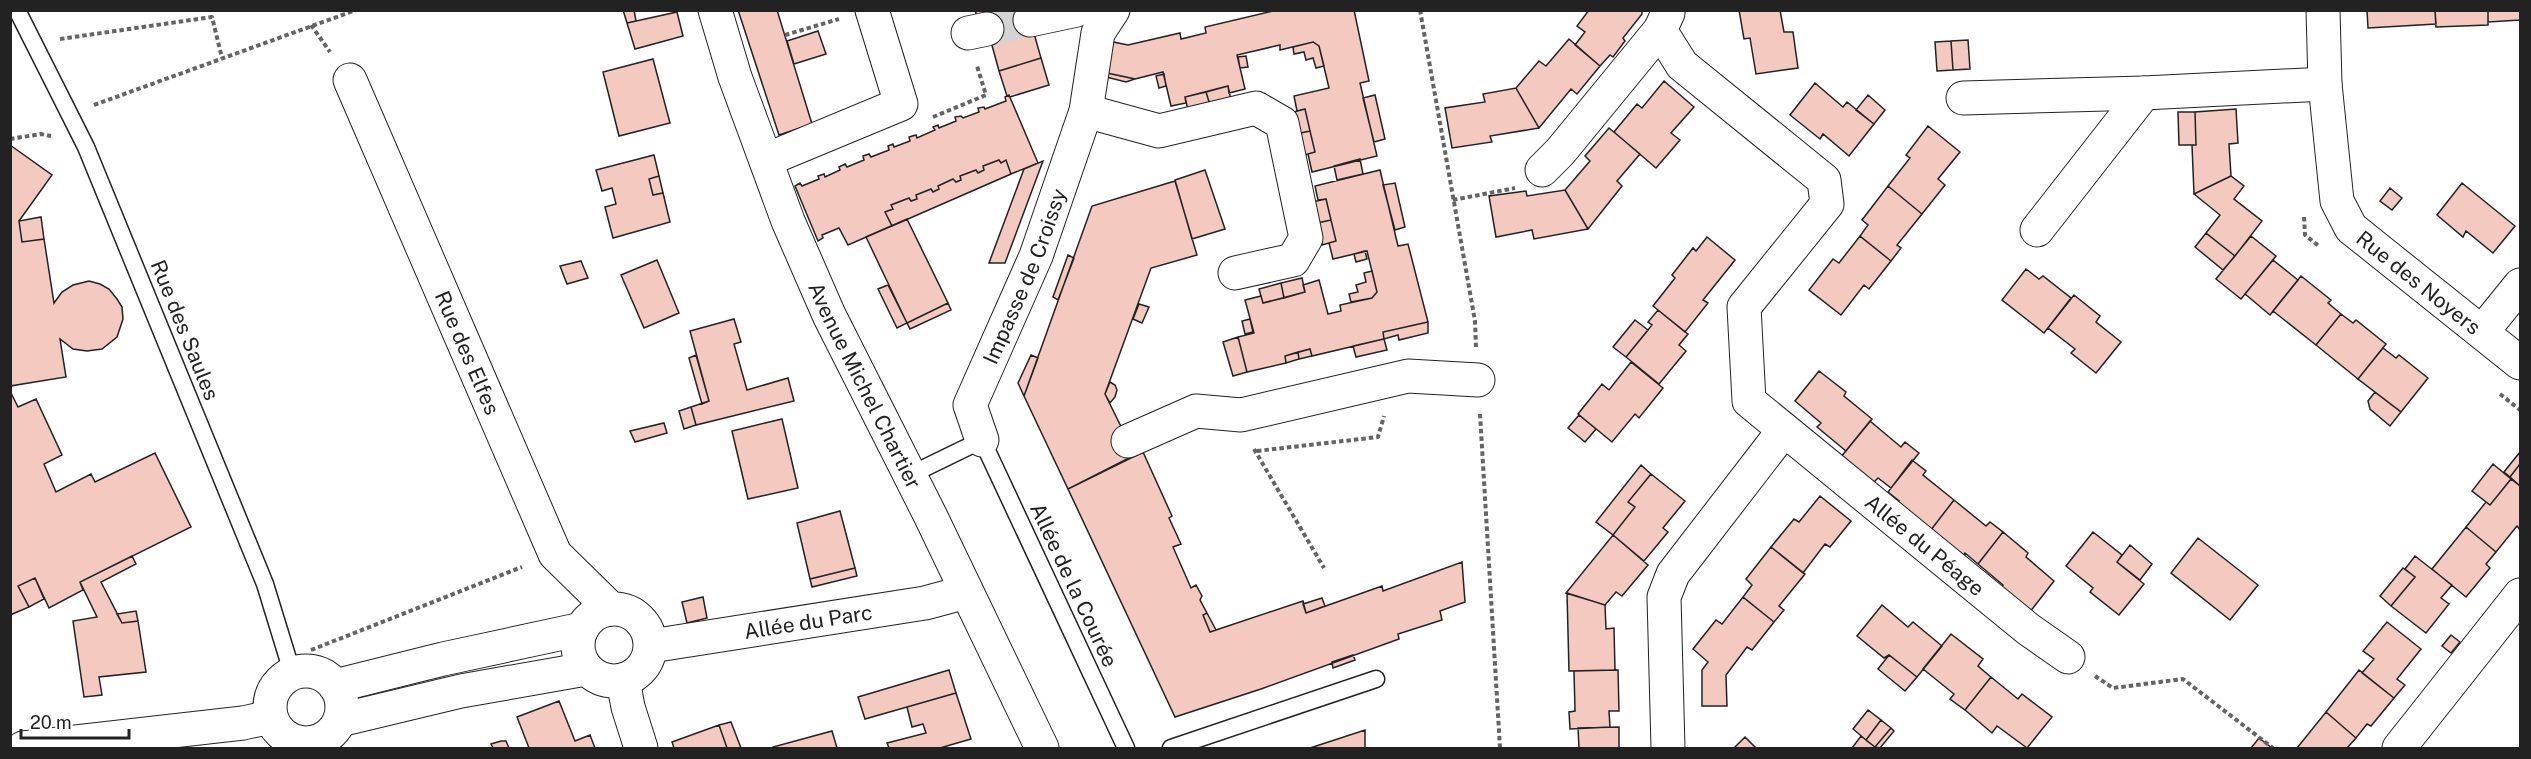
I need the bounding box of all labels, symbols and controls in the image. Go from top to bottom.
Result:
street label: Impasse de Croissy [977,185,1071,368]
street label: Rue des Noyers [2352,225,2486,339]
street label: Rue des Saules [145,256,225,404]
street label: Avenue Michel Chartier [804,278,927,493]
street label: Rue des Elfes [430,287,506,418]
street label: Allée du Péage [1860,489,1990,601]
street label: Allée de la Courée [1025,499,1123,671]
street label: Allée du Parc [742,599,874,644]
scale bar [21,702,129,740]
text: 20 m [30,712,72,733]

